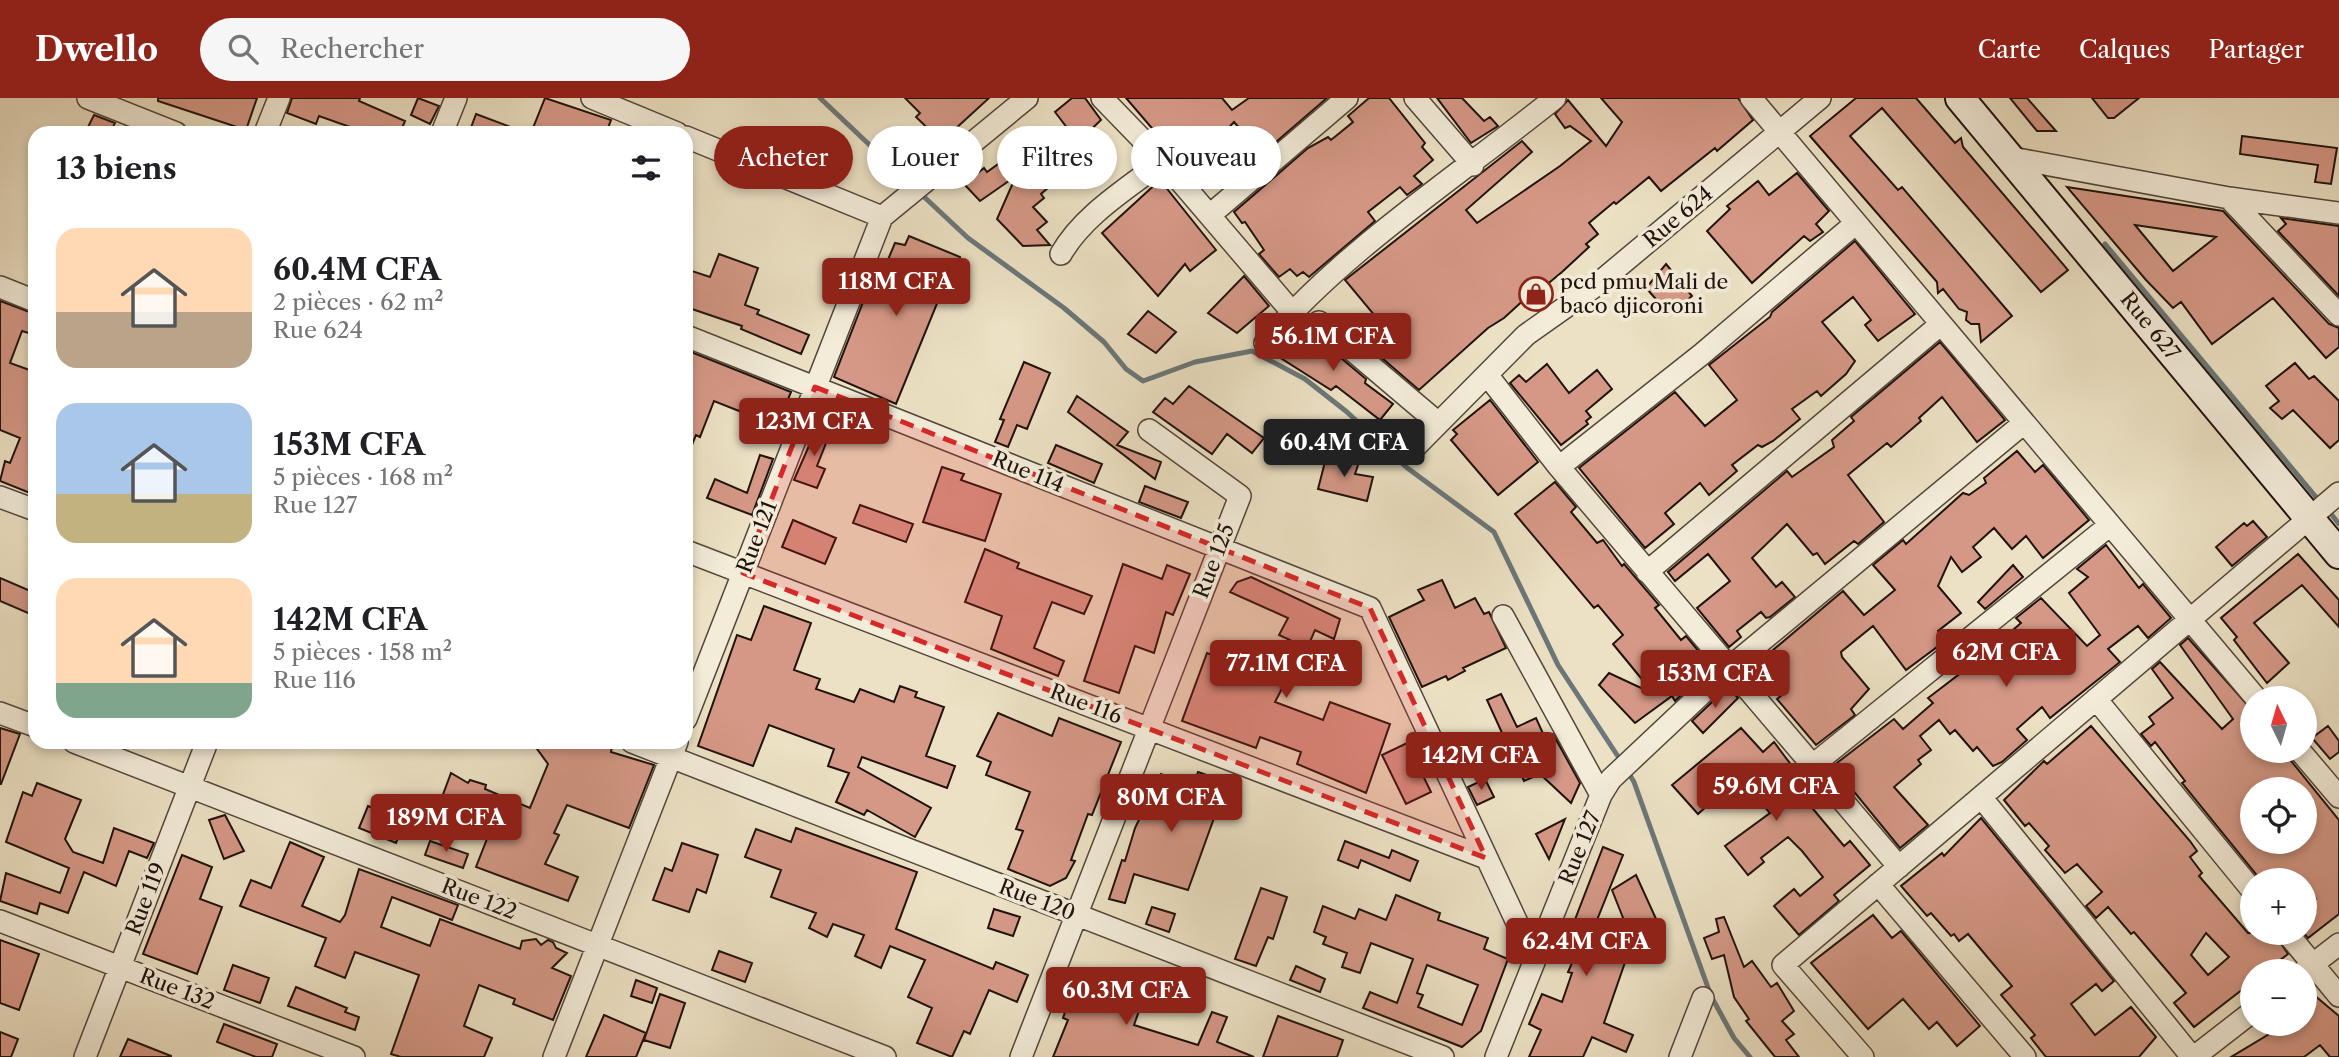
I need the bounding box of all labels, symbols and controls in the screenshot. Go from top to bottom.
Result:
search box [200,18,690,81]
text: Dwello [35,29,158,70]
icon: search [224,30,262,68]
text: Rechercher [280,33,424,65]
text: Carte [1978,35,2041,64]
text: Calques [2079,35,2170,64]
text: Partager [2208,35,2304,64]
chip: Acheter [714,126,853,189]
chip: Louer [867,126,983,189]
chip: Filtres [997,126,1117,189]
chip: Nouveau [1131,126,1281,189]
icon: filters [627,149,665,187]
text: 13 biens [56,150,177,187]
street label: Rue 624 [1638,181,1717,253]
text: 60.4M CFA [273,251,441,288]
icon: home [112,256,196,340]
pin: 118M CFA [824,258,968,318]
text: 118M CFA [838,267,954,295]
place label: pcd pmu Mali de baco djicoroni [1560,269,1728,318]
shop icon: pcd pmu Mali de baco djicoroni [1517,275,1555,313]
street label: Rue 627 [2115,287,2186,365]
text: 2 pièces · 62 m² [273,288,444,316]
pin: 56.1M CFA [1253,314,1413,373]
text: Rue 624 [273,316,363,344]
text: 56.1M CFA [1271,322,1395,350]
pin: 123M CFA [742,398,886,458]
text: 123M CFA [755,407,873,435]
pin: 60.4M CFA [1264,420,1424,479]
text: 153M CFA [273,426,425,463]
text: 60.4M CFA [1280,428,1408,456]
icon: home [112,431,196,515]
street label: Rue 114 [989,446,1068,497]
text: 5 pièces · 168 m² [273,463,453,491]
text: Rue 127 [273,491,357,519]
street label: Rue 121 [731,497,782,576]
street label: Rue 125 [1188,520,1239,602]
text: 142M CFA [273,601,427,638]
icon: home [112,606,196,690]
pin: 62M CFA [1941,630,2071,689]
text: 5 pièces · 158 m² [273,638,452,666]
text: 62M CFA [1952,638,2060,666]
pin: 77.1M CFA [1206,640,1366,700]
text: 77.1M CFA [1226,649,1346,677]
pin: 153M CFA [1643,650,1787,710]
text: 153M CFA [1657,659,1773,687]
text: Rue 116 [273,666,356,694]
street label: Rue 116 [1046,678,1126,729]
north arrow [2240,686,2317,763]
map controls [2240,686,2317,1036]
pin: 142M CFA [1409,732,1553,792]
text: 142M CFA [1422,741,1540,769]
pin: 59.6M CFA [1696,764,1856,823]
text: 59.6M CFA [1713,772,1839,800]
pin: 80M CFA [1106,774,1236,834]
button: locate [2240,777,2317,854]
text: 80M CFA [1116,783,1226,811]
pin: 189M CFA [374,794,518,854]
text: 189M CFA [387,803,505,831]
street label: Rue 127 [1554,807,1606,888]
street label: Rue 119 [120,859,171,939]
button: + [2240,868,2317,945]
street label: Rue 122 [438,873,520,924]
street label: Rue 120 [995,874,1079,926]
pin: 62.4M CFA [1506,918,1666,978]
text: 62.4M CFA [1522,927,1650,955]
button: − [2240,959,2317,1036]
street label: Rue 132 [136,963,218,1014]
pin: 60.3M CFA [1046,968,1206,1027]
text: 60.3M CFA [1062,976,1190,1004]

